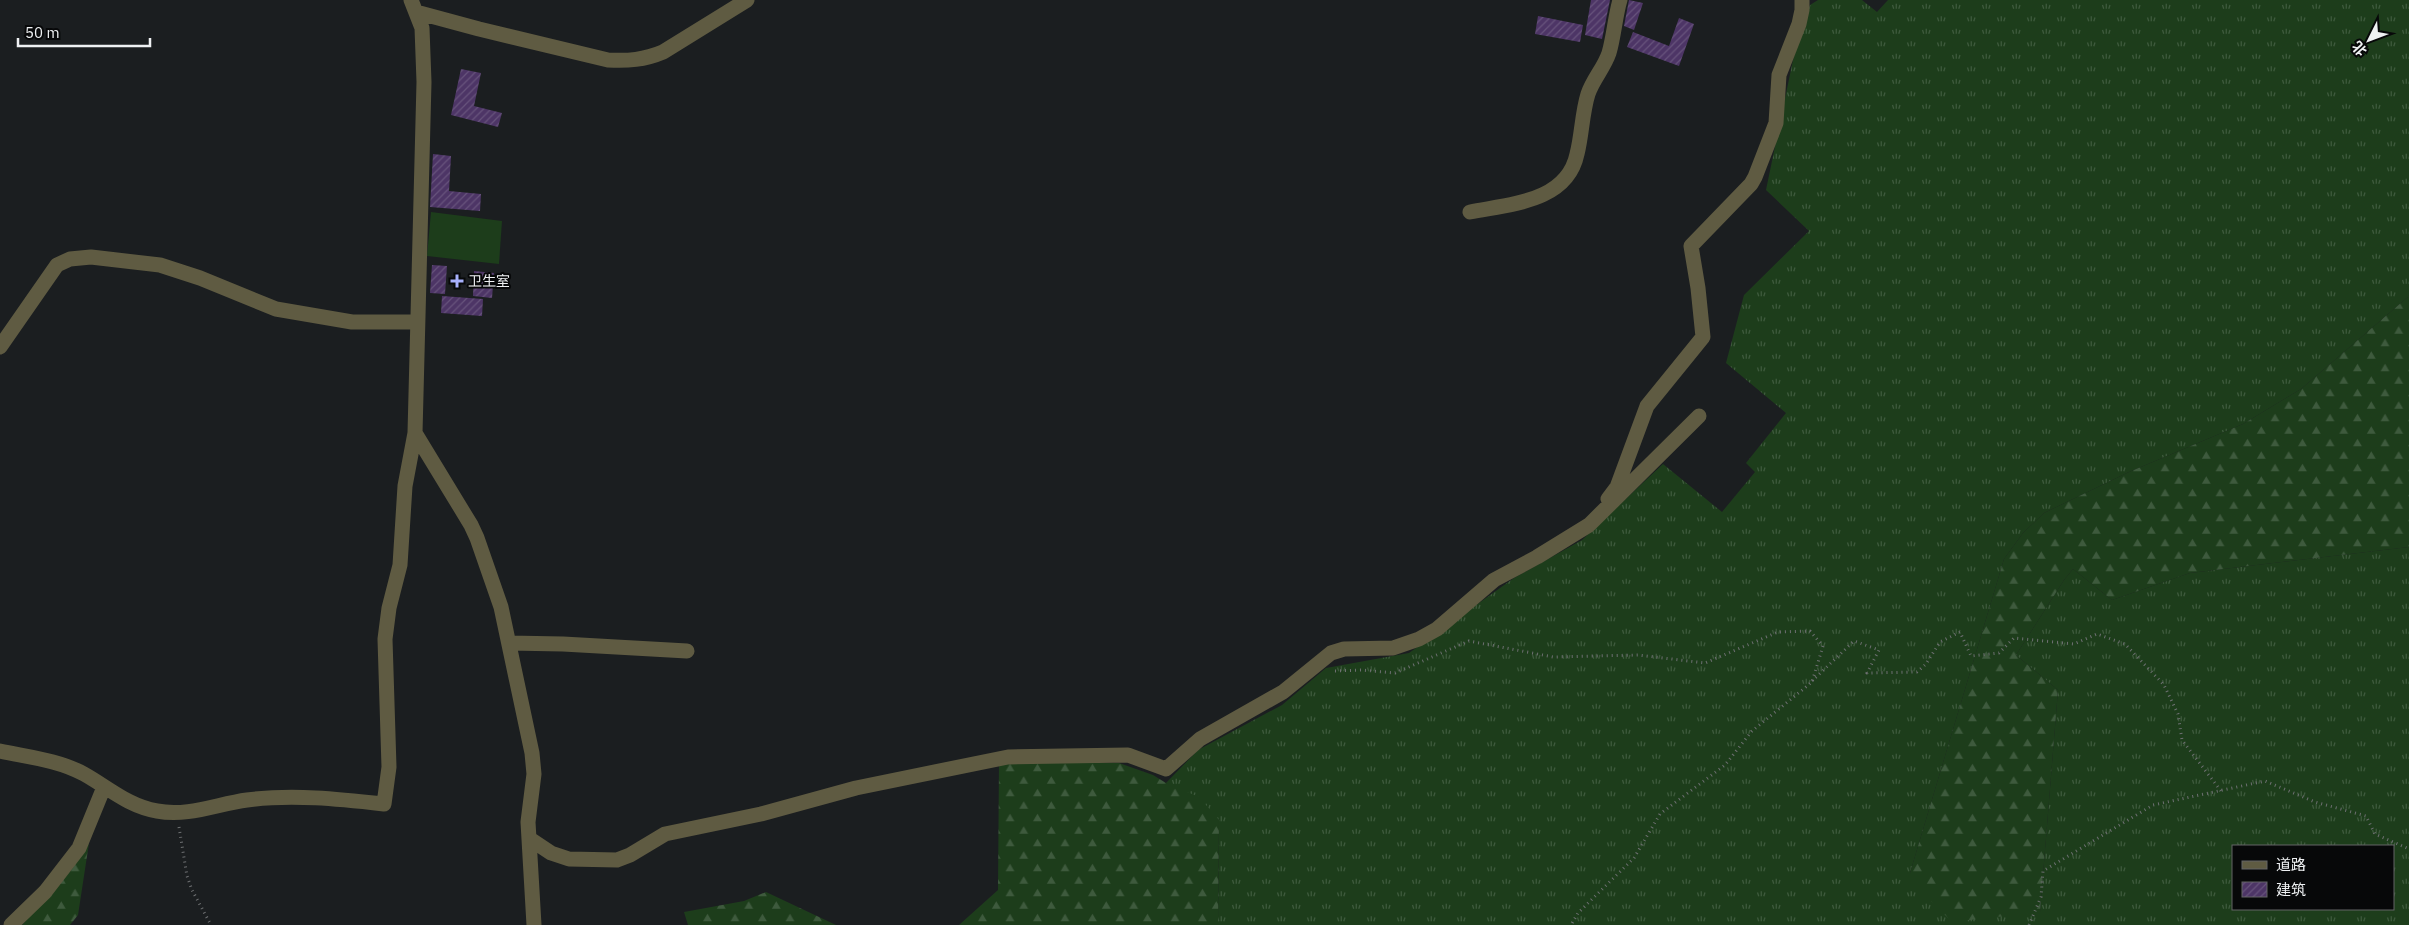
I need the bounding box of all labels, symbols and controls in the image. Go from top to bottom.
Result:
scale bar [18,15,150,47]
north arrow [2344,15,2394,65]
text: 50 m [25,23,60,42]
text: 北 [2348,37,2371,60]
place label: 卫生室 [468,272,510,290]
marker: 卫生室 [450,274,464,288]
legend [2232,845,2394,910]
text: 道路 [2276,855,2306,874]
text: 建筑 [2276,880,2306,899]

